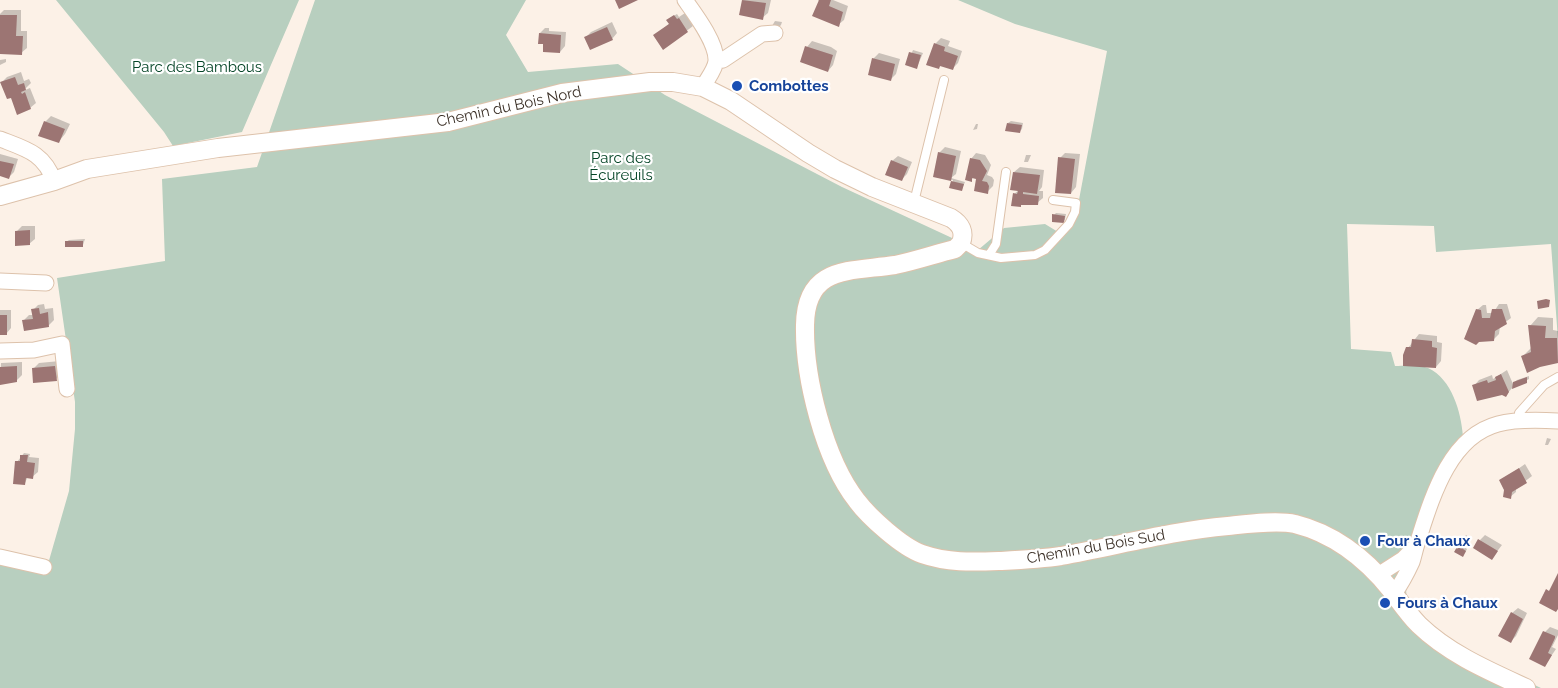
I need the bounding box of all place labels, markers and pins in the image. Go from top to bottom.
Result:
place label: Combottes [749,77,829,95]
marker: Combottes [730,79,744,93]
place label: Four à Chaux [1377,532,1470,550]
marker: Four à Chaux [1358,534,1372,548]
place label: Fours à Chaux [1397,594,1498,612]
marker: Fours à Chaux [1378,596,1392,610]

